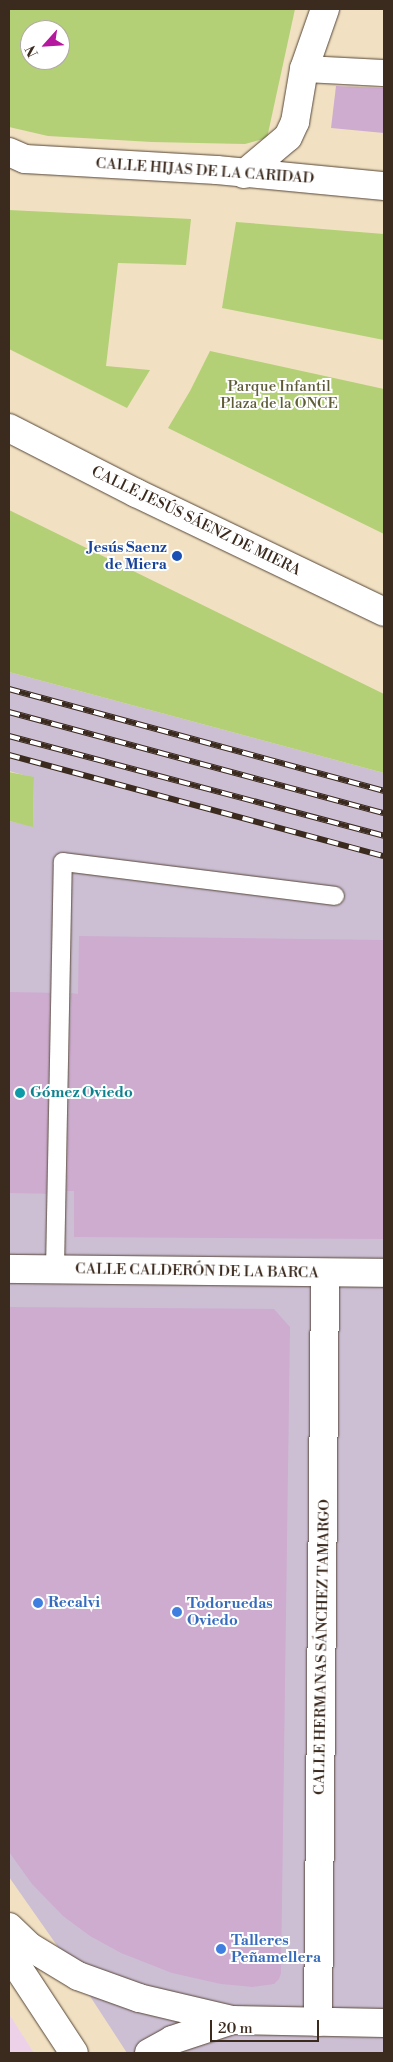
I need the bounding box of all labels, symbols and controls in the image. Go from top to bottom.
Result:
north arrow [20,20,70,70]
text: N [22,42,43,60]
street label: CALLE HIJAS DE LA CARIDAD [95,154,315,188]
park label: Parque Infantil Plaza de la ONCE [220,377,338,412]
street label: CALLE JESÚS SÁENZ DE MIERA [89,462,303,580]
place label: Jesús Saenz de Miera [88,538,167,573]
marker: Jesús Saenz de Miera [171,550,183,562]
place label: Gómez Oviedo [30,1084,133,1102]
marker: Gómez Oviedo [14,1087,26,1099]
street label: CALLE CALDERÓN DE LA BARCA [75,1260,319,1282]
street label: CALLE HERMANAS SÁNCHEZ TAMARGO [310,1499,334,1795]
place label: Recalvi [48,1594,100,1612]
place label: Todoruedas Oviedo [187,1594,273,1629]
marker: Recalvi [32,1597,44,1609]
marker: Todoruedas Oviedo [171,1606,183,1618]
place label: Talleres Peñamellera [231,1931,321,1966]
marker: Talleres Peñamellera [215,1943,227,1955]
scale bar [213,2010,322,2042]
text: 20 m [218,2019,253,2038]

